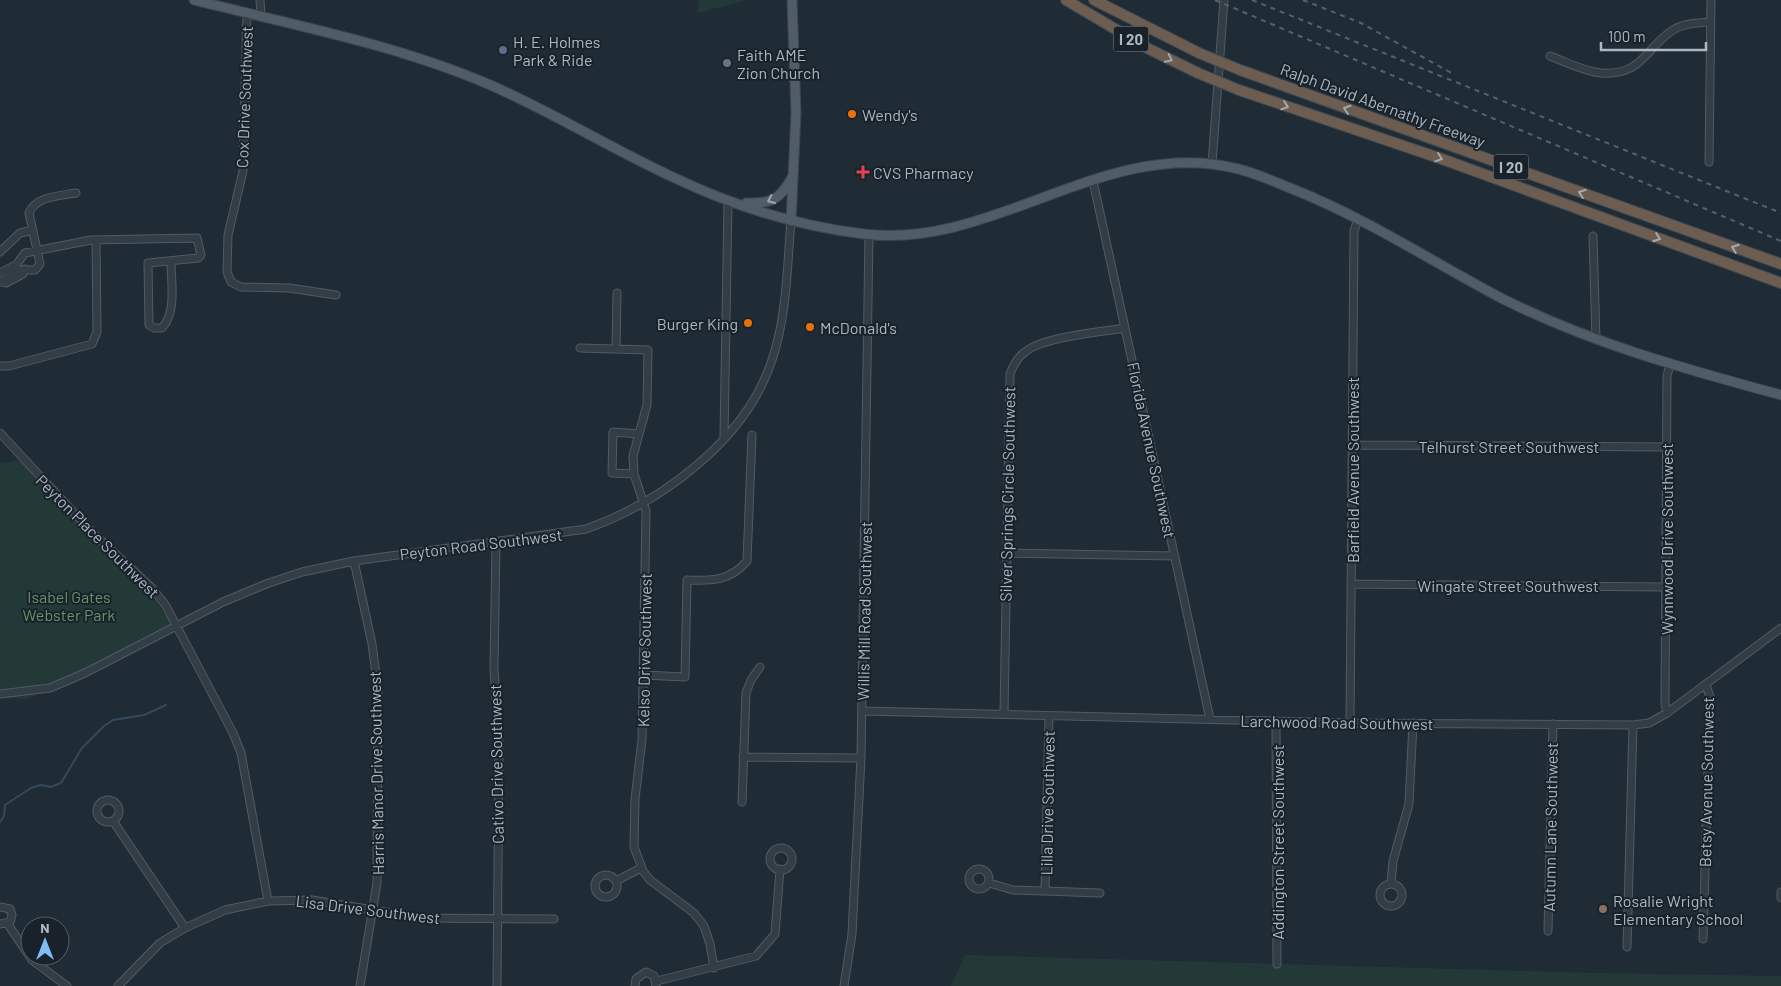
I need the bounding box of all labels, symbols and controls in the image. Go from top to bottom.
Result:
scale bar [1601,20,1706,52]
street label: Cox Drive Southwest [232,26,256,168]
road number: I 20 [1114,26,1148,52]
text: 100 m [1608,27,1646,45]
place label: H. E. Holmes Park & Ride [513,32,601,69]
marker: H. E. Holmes Park & Ride [497,44,509,56]
place label: Faith AME Zion Church [737,45,820,82]
one-way arrow [1164,52,1173,63]
marker: Faith AME Zion Church [721,57,733,69]
street label: Ralph David Abernathy Freeway [1278,59,1489,151]
one-way arrow [1280,100,1289,110]
place label: Wendy's [862,105,918,124]
one-way arrow [1343,105,1351,115]
marker: Wendy's [846,108,858,120]
one-way arrow [1434,152,1442,162]
road number: I 20 [1494,154,1528,180]
place label: CVS Pharmacy [873,163,974,182]
marker: CVS Pharmacy [857,166,869,178]
one-way arrow [1578,189,1587,199]
one-way arrow [768,193,777,203]
one-way arrow [1652,232,1661,242]
one-way arrow [1731,244,1740,254]
place label: Burger King [657,314,738,333]
marker: Burger King [742,317,754,329]
place label: McDonald's [820,318,897,337]
marker: McDonald's [804,321,816,333]
street label: Florida Avenue Southwest [1124,360,1180,540]
street label: Barfield Avenue Southwest [1343,377,1362,563]
street label: Silver Springs Circle Southwest [996,386,1018,602]
street label: Telhurst Street Southwest [1419,437,1599,456]
street label: Wynnwood Drive Southwest [1657,443,1676,635]
street label: Peyton Place Southwest [32,470,164,602]
street label: Willis Mill Road Southwest [853,521,875,701]
street label: Peyton Road Southwest [399,525,563,563]
street label: Kelso Drive Southwest [633,573,655,727]
street label: Wingate Street Southwest [1417,576,1599,595]
park label: Isabel Gates Webster Park [23,587,115,624]
street label: Harris Manor Drive Southwest [365,671,387,875]
street label: Cativo Drive Southwest [485,684,507,844]
street label: Betsy Avenue Southwest [1695,697,1717,867]
street label: Larchwood Road Southwest [1240,711,1434,733]
street label: Lilla Drive Southwest [1036,730,1058,876]
street label: Autumn Lane Southwest [1539,742,1561,912]
street label: Addington Street Southwest [1268,744,1287,940]
street label: Lisa Drive Southwest [295,891,441,927]
place label: Rosalie Wright Elementary School [1613,891,1743,928]
marker: Rosalie Wright Elementary School [1597,903,1609,915]
north arrow [20,916,70,966]
text: N [40,919,50,936]

